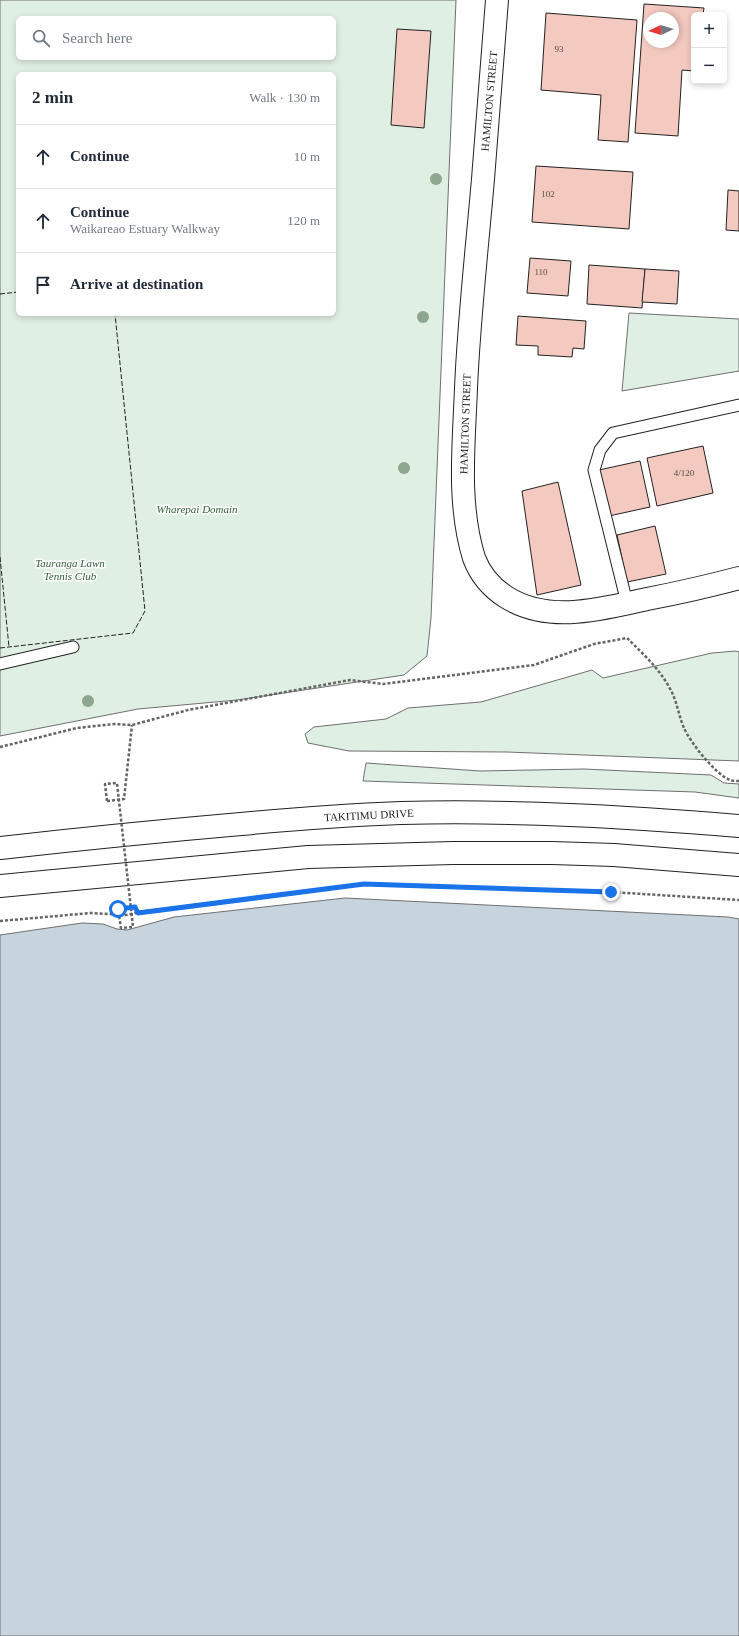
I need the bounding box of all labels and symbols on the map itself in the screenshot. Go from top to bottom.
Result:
north arrow [643,12,679,48]
house number: 93 [555,44,564,54]
street label: HAMILTON STREET [479,50,499,152]
house number: 102 [541,189,555,199]
house number: 110 [534,267,548,277]
street label: HAMILTON STREET [457,373,473,474]
house number: 4/120 [674,468,695,478]
park label: Wharepai Domain [156,503,238,515]
park label: Tauranga Lawn Tennis Club [35,557,105,582]
street label: TAKITIMU DRIVE [324,807,414,823]
route end [602,883,620,901]
route start [109,900,127,918]

